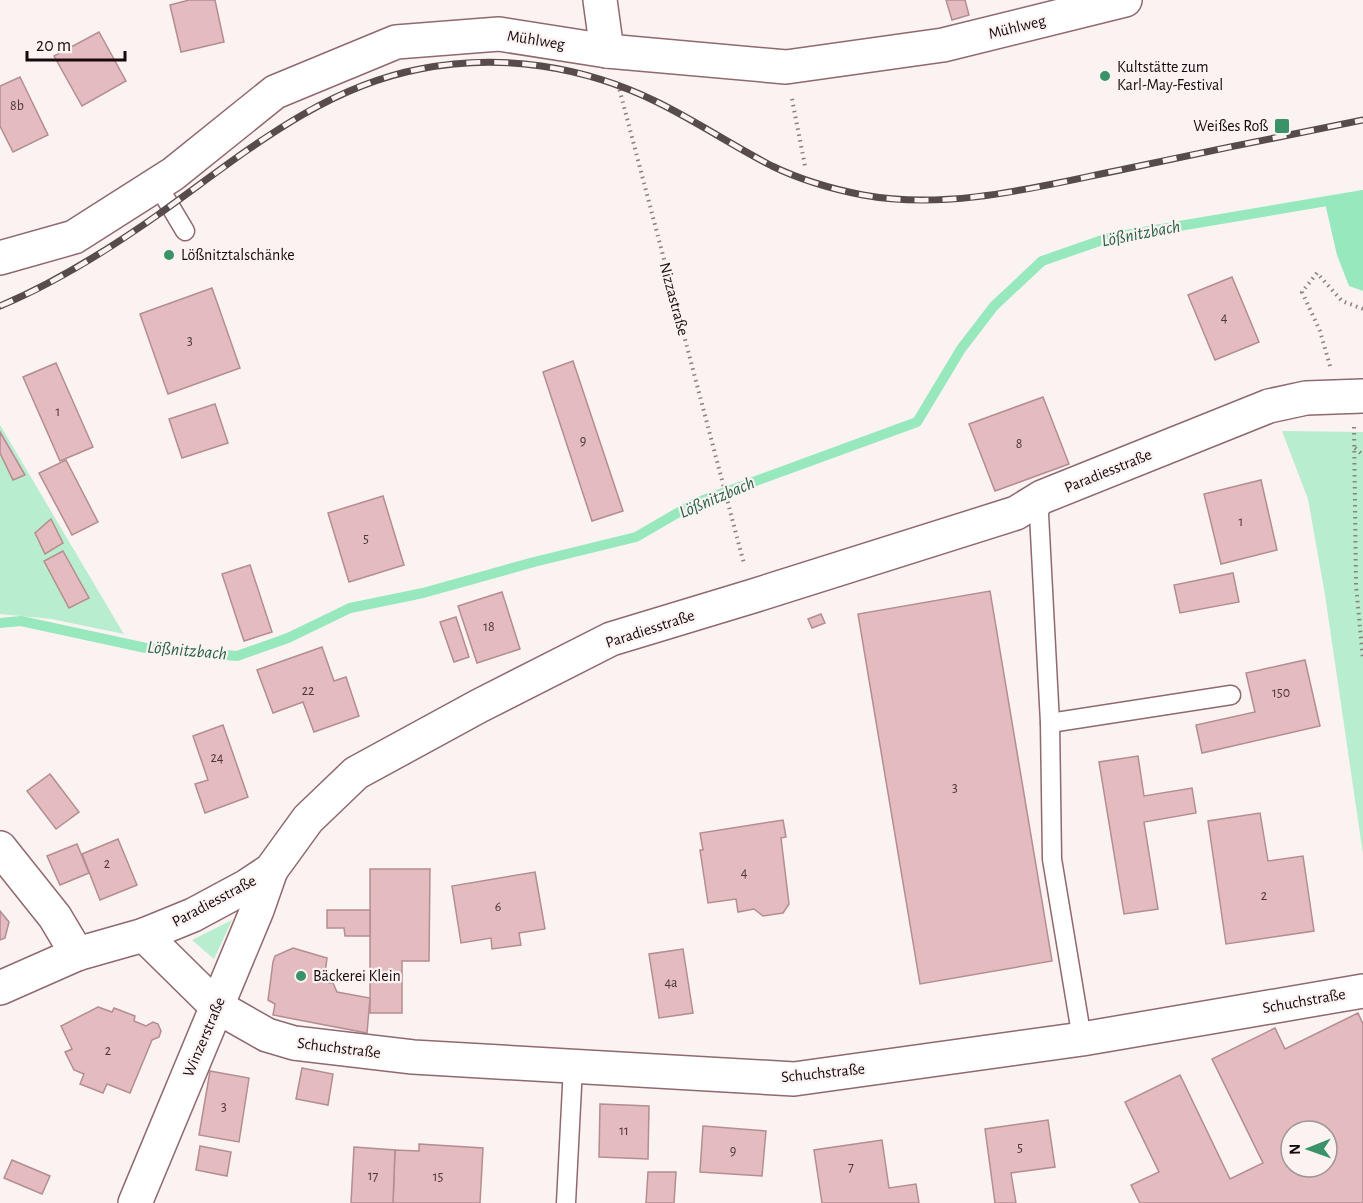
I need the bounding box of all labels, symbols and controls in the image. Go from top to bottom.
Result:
street label: Mühlweg [987,12,1047,42]
scale bar [27,24,124,62]
street label: Mühlweg [506,28,566,52]
text: 20 m [36,37,71,55]
place label: Kultstätte zum Karl-May-Festival [1117,59,1223,94]
marker: Kultstätte zum Karl-May-Festival [1098,69,1112,83]
house number: 8b [10,99,24,113]
marker: Weißes Roß [1273,117,1291,135]
place label: Weißes Roß [1193,118,1268,134]
water label: Lößnitzbach [1100,218,1182,250]
place label: Lößnitztalschänke [181,247,295,263]
marker: Lößnitztalschänke [162,248,176,262]
street label: Nizzastraße [657,261,691,337]
house number: 4 [1221,311,1228,325]
house number: 3 [187,334,193,348]
house number: 1 [56,405,60,419]
house number: 9 [580,434,586,448]
house number: 8 [1016,437,1022,451]
street label: Paradiesstraße [1062,446,1154,496]
water label: Lößnitzbach [677,474,757,522]
house number: 1 [1239,515,1243,529]
house number: 5 [363,532,369,546]
street label: Paradiesstraße [603,607,697,651]
house number: 18 [483,620,495,634]
water label: Lößnitzbach [146,639,228,663]
house number: 22 [302,684,314,698]
house number: 150 [1272,686,1290,700]
house number: 24 [210,751,224,765]
house number: 3 [952,781,958,795]
house number: 2 [104,857,110,871]
house number: 4 [741,866,748,880]
street label: Paradiesstraße [169,872,259,930]
house number: 2 [1261,889,1267,903]
house number: 6 [495,900,501,914]
place label: Bäckerei Klein [313,968,401,984]
marker: Bäckerei Klein [294,969,308,983]
house number: 4a [664,976,678,990]
street label: Schuchstraße [1261,986,1347,1016]
street label: Winzerstraße [180,995,228,1079]
street label: Schuchstraße [296,1035,382,1061]
house number: 2 [105,1044,111,1058]
street label: Schuchstraße [780,1061,866,1085]
house number: 3 [221,1100,227,1114]
north arrow [1279,1119,1339,1179]
house number: 11 [619,1124,629,1138]
house number: 5 [1017,1141,1023,1155]
house number: 9 [730,1144,736,1158]
text: N [1287,1144,1303,1155]
house number: 7 [848,1160,854,1174]
house number: 17 [368,1169,378,1183]
house number: 15 [433,1170,443,1184]

